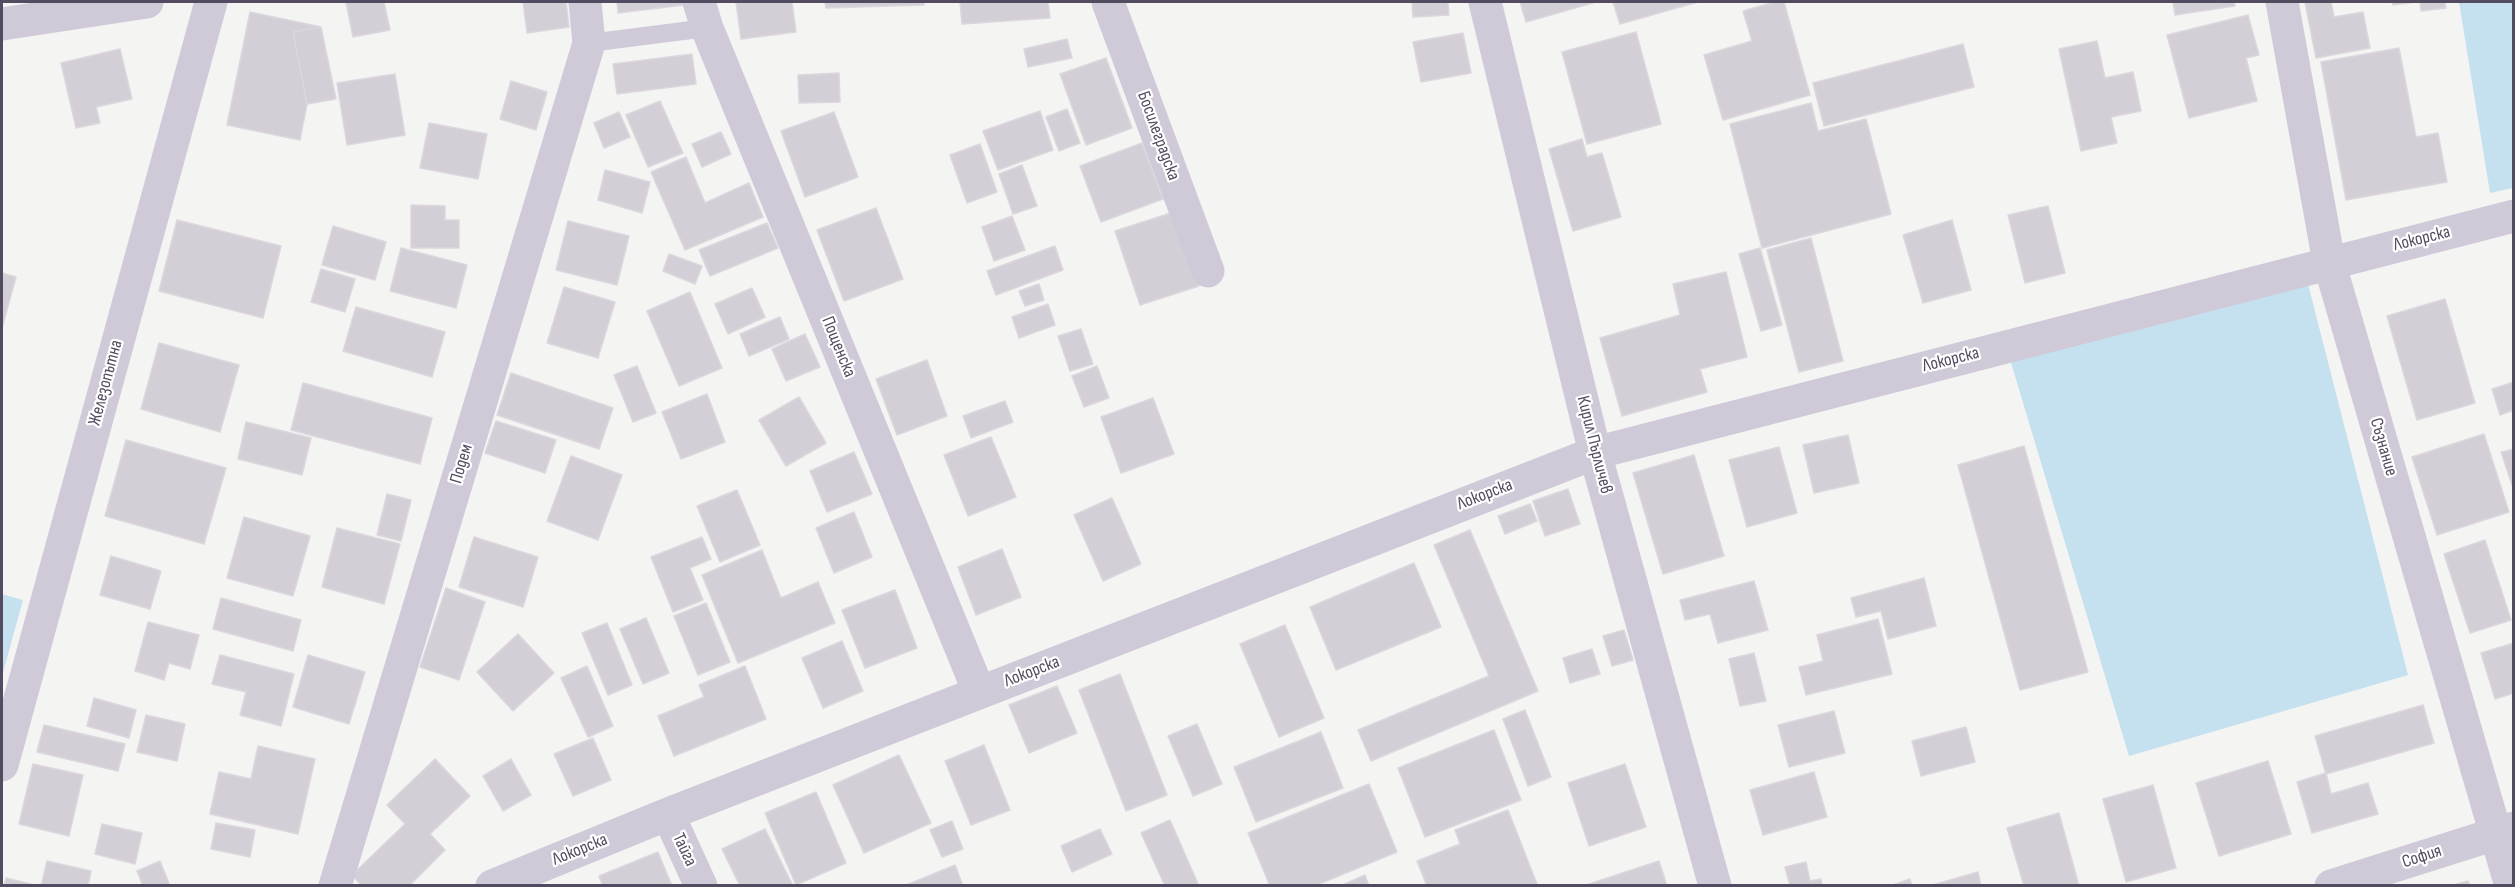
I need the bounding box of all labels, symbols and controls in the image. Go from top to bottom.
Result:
street label: Босилеградска [1132,89,1184,183]
street label: Локорска [2391,222,2453,256]
street label: Пощенска [816,313,860,381]
street label: Железопътна [84,338,128,428]
street label: Локорска [1920,343,1982,377]
street label: Кирил Пърличев [1571,394,1617,496]
street label: Съзнание [2364,415,2402,479]
street label: Подем [446,442,478,486]
street label: Локорска [1454,475,1516,515]
street label: Локорска [1001,652,1063,692]
street label: Локорска [549,829,611,871]
street label: Тайга [667,830,701,870]
street label: София [2399,840,2445,874]

